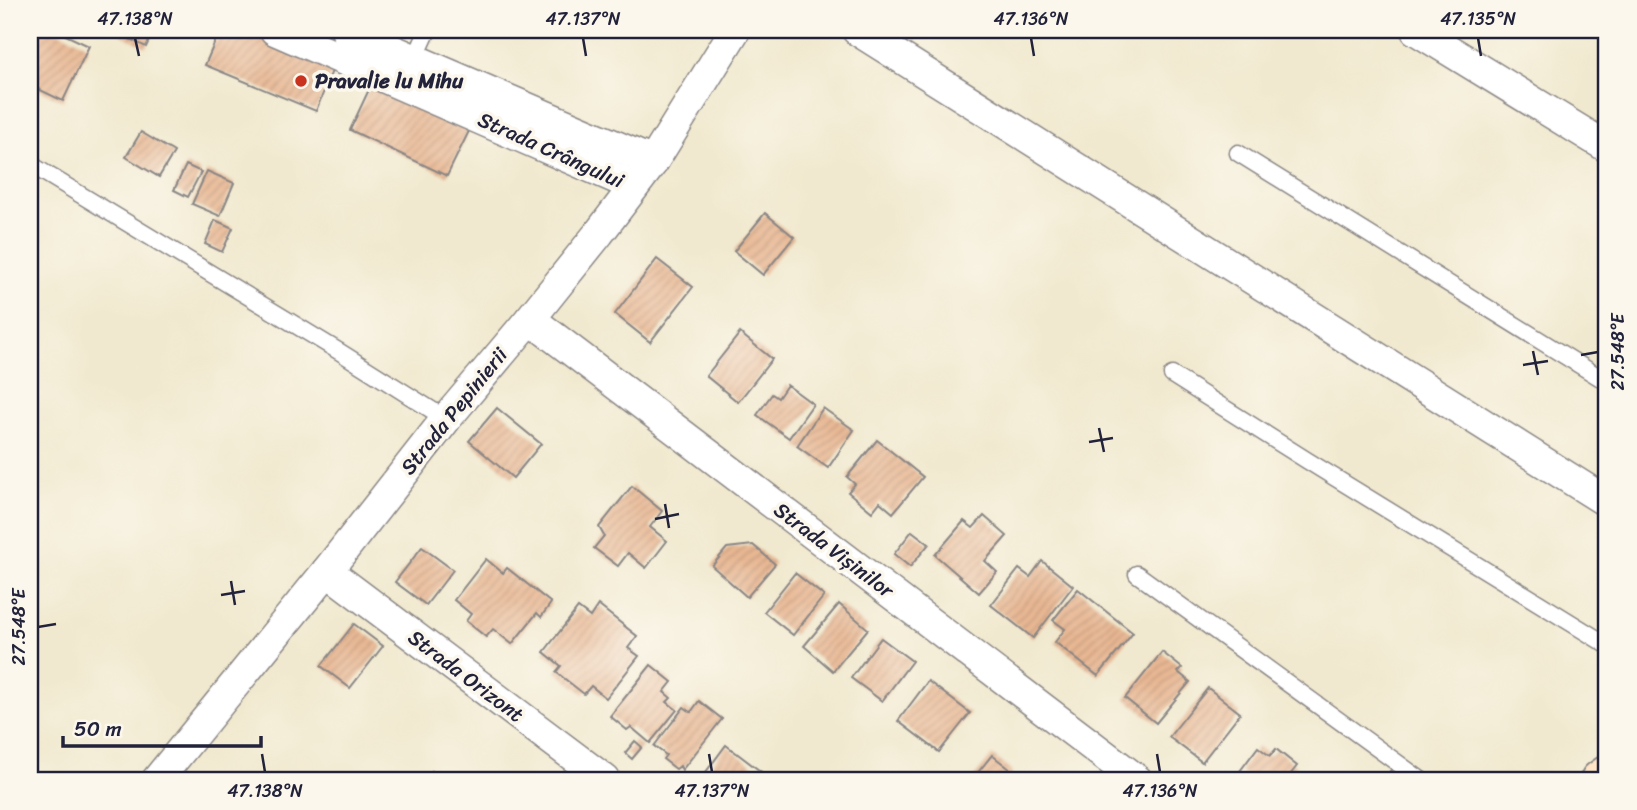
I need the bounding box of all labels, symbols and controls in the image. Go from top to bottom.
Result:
text: 47.138°N [97,3,173,35]
text: 47.137°N [545,3,621,35]
text: 47.136°N [994,3,1069,35]
text: 47.135°N [1440,3,1516,35]
place label: Pravalie lu Mihu [315,62,464,100]
marker: Pravalie lu Mihu [293,73,309,89]
street label: Strada Crângului [472,101,632,200]
text: 27.548°E [1602,313,1634,390]
street label: Strada Pepinierii [390,338,519,483]
street label: Strada Vișinilor [765,492,904,609]
text: 27.548°E [3,588,35,665]
street label: Strada Orizont [400,619,532,733]
scale bar [63,705,261,749]
text: 50 m [74,710,122,748]
text: 47.138°N [227,775,303,807]
text: 47.137°N [674,775,750,807]
text: 47.136°N [1123,775,1198,807]

